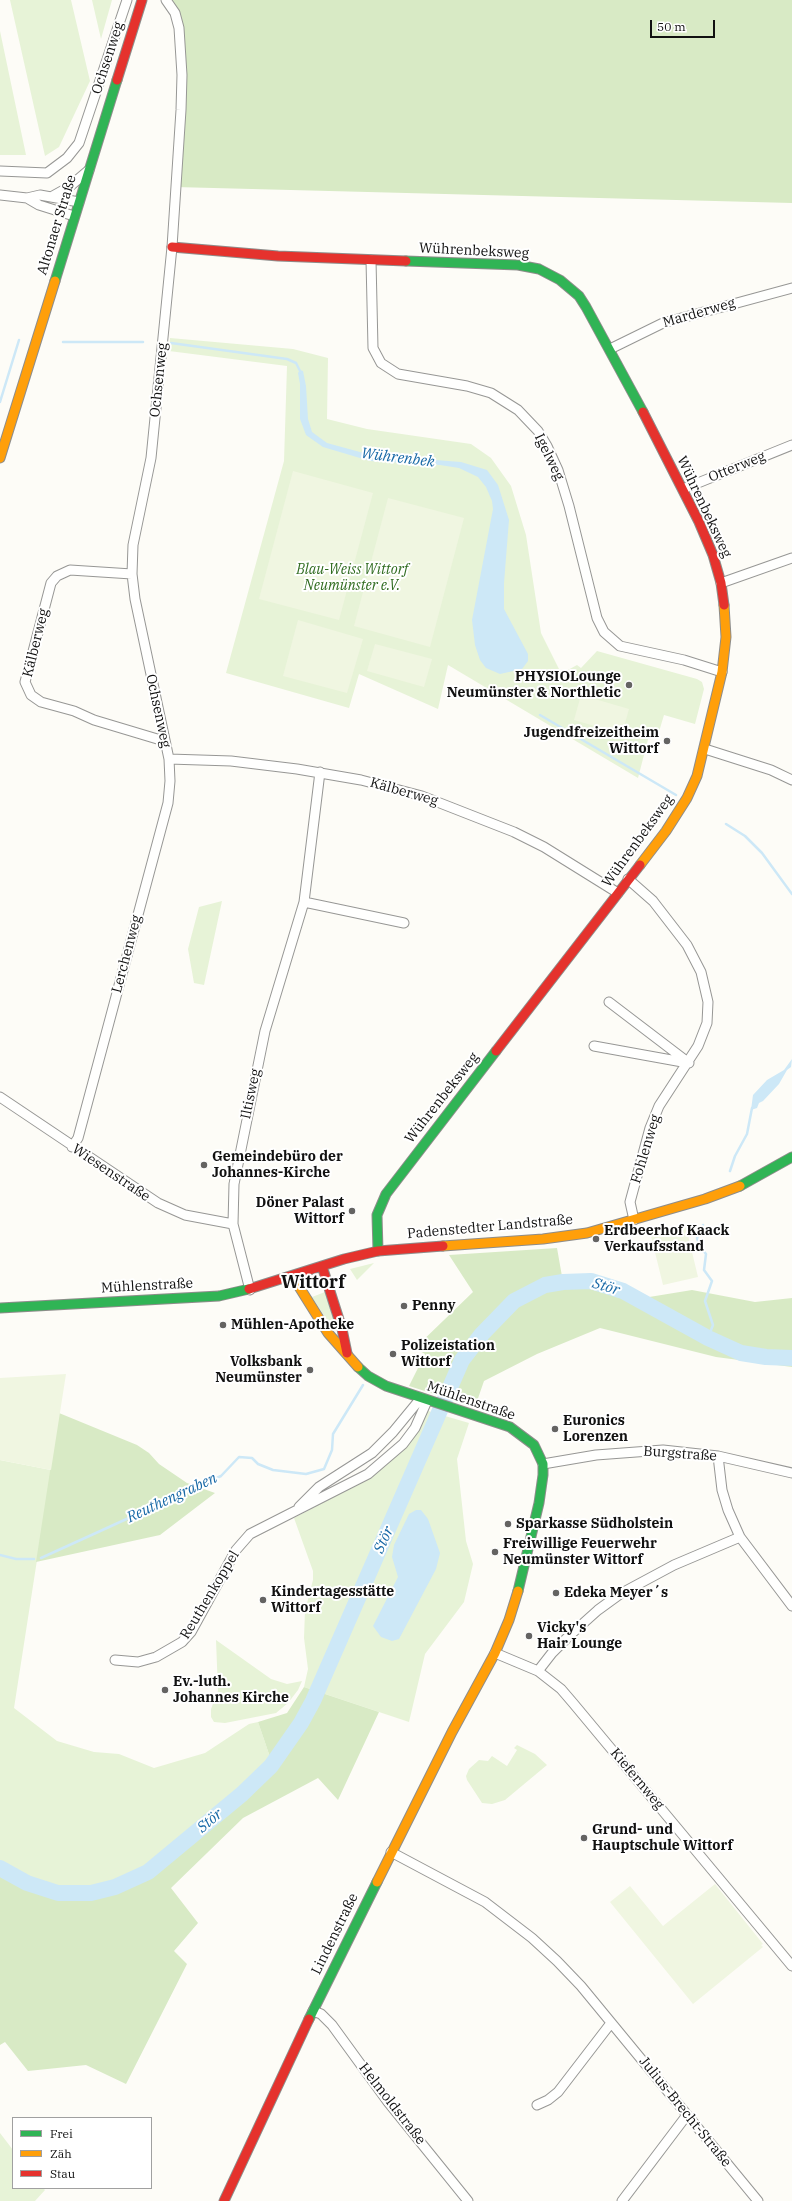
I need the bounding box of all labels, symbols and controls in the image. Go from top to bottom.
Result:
scale bar [652,12,717,38]
text: 50 m [657,19,686,34]
street label: Ochsenweg [88,20,128,96]
street label: Altonaer Straße [34,173,80,277]
street label: Wührenbeksweg [418,240,530,262]
street label: Marderweg [661,295,737,331]
street label: Ochsenweg [147,342,171,418]
street label: Igelweg [530,431,568,483]
water label: Wührenbek [360,445,436,471]
street label: Otterweg [706,448,768,486]
street label: Wührenbeksweg [673,453,735,561]
park label: Blau-Weiss Wittorf Neumünster e.V. [296,562,408,594]
street label: Kälberweg [19,607,53,679]
place label: PHYSIOLounge Neumünster & Northletic [447,669,621,702]
street label: Ochsenweg [142,673,174,749]
marker: PHYSIOLounge Neumünster & Northletic [624,680,634,690]
place label: Jugendfreizeitheim Wittorf [524,725,659,758]
marker: Jugendfreizeitheim Wittorf [662,736,672,746]
street label: Kälberweg [368,774,440,810]
street label: Wührenbeksweg [599,791,677,891]
street label: Lerchenweg [109,913,145,995]
street label: Wührenbeksweg [401,1049,483,1147]
street label: Iltisweg [237,1067,265,1121]
street label: Fohlenweg [628,1112,664,1186]
street label: Wiesenstraße [69,1141,153,1205]
place label: Gemeindebüro der Johannes-Kirche [212,1149,343,1182]
marker: Gemeindebüro der Johannes-Kirche [199,1160,209,1170]
place label: Döner Palast Wittorf [256,1195,344,1228]
marker: Döner Palast Wittorf [347,1206,357,1216]
street label: Padenstedter Landstraße [406,1211,574,1243]
place label: Erdbeerhof Kaack Verkaufsstand [604,1223,729,1256]
marker: Erdbeerhof Kaack Verkaufsstand [591,1234,601,1244]
district label: Wittorf [281,1272,345,1294]
street label: Mühlenstraße [100,1275,194,1297]
water label: Stör [590,1275,622,1299]
place label: Penny [412,1298,455,1314]
marker: Penny [399,1301,409,1311]
place label: Mühlen-Apotheke [231,1317,354,1333]
marker: Mühlen-Apotheke [218,1320,228,1330]
place label: Polizeistation Wittorf [401,1338,495,1370]
marker: Polizeistation Wittorf [388,1349,398,1359]
place label: Volksbank Neumünster [215,1354,302,1386]
marker: Volksbank Neumünster [305,1365,315,1375]
street label: Mühlenstraße [425,1378,517,1424]
place label: Euronics Lorenzen [563,1413,628,1446]
marker: Euronics Lorenzen [550,1424,560,1434]
street label: Burgstraße [643,1443,717,1465]
water label: Reuthengraben [124,1469,220,1527]
place label: Sparkasse Südholstein [516,1516,673,1532]
marker: Sparkasse Südholstein [503,1519,513,1529]
water label: Stör [370,1524,398,1556]
place label: Freiwillige Feuerwehr Neumünster Wittorf [503,1536,657,1568]
marker: Freiwillige Feuerwehr Neumünster Wittorf [490,1547,500,1557]
street label: Reuthenkoppel [177,1548,243,1642]
place label: Kindertagesstätte Wittorf [271,1584,394,1616]
place label: Edeka Meyer´s [564,1585,668,1601]
marker: Edeka Meyer´s [551,1588,561,1598]
marker: Kindertagesstätte Wittorf [258,1595,268,1605]
place label: Vicky's Hair Lounge [537,1620,622,1652]
marker: Vicky's Hair Lounge [524,1631,534,1641]
place label: Ev.-luth. Johannes Kirche [173,1674,289,1706]
marker: Ev.-luth. Johannes Kirche [160,1685,170,1695]
street label: Kiefernweg [606,1745,668,1813]
water label: Stör [194,1805,226,1837]
place label: Grund- und Hauptschule Wittorf [592,1822,733,1854]
marker: Grund- und Hauptschule Wittorf [579,1833,589,1843]
street label: Lindenstraße [308,1890,362,1978]
street label: Julius-Brecht-Straße [635,2054,735,2170]
street label: Helmoldstraße [355,2060,429,2148]
legend [12,2117,152,2189]
text: Frei [50,2126,73,2141]
text: Zäh [50,2146,72,2161]
text: Stau [50,2166,75,2181]

